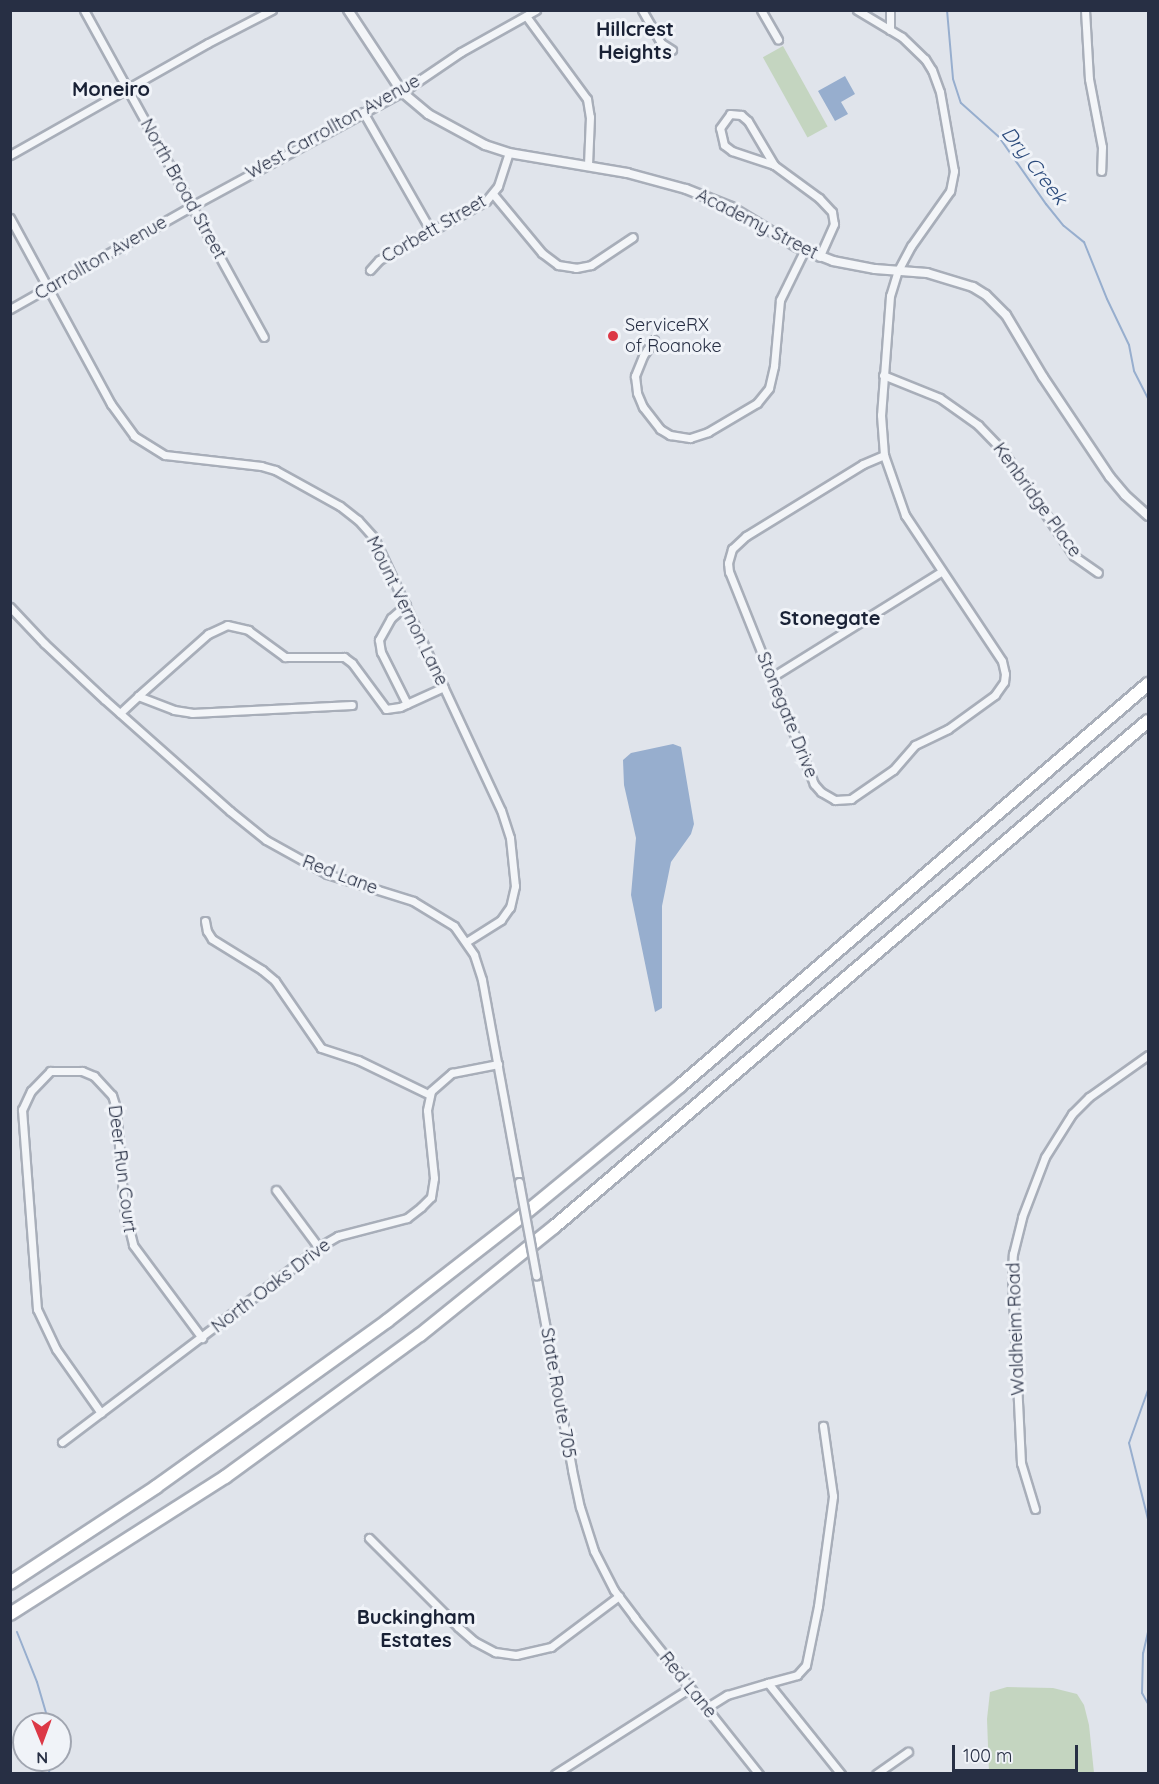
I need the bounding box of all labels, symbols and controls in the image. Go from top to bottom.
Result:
district label: Hillcrest Heights [596,17,674,64]
street label: West Carrollton Avenue [242,70,424,184]
district label: Moneiro [72,76,150,100]
street label: North Broad Street [135,115,231,263]
water label: Dry Creek [997,121,1073,209]
street label: Academy Street [693,184,821,264]
street label: Corbett Street [378,190,490,268]
street label: Carrollton Avenue [31,211,171,305]
place label: ServiceRX of Roanoke [625,315,722,358]
marker: ServiceRX of Roanoke [606,329,620,343]
street label: Kenbridge Place [988,439,1086,561]
street label: Mount Vernon Lane [361,533,453,689]
district label: Stonegate [779,605,881,629]
street label: Stonegate Drive [752,649,822,781]
street label: Red Lane [299,851,381,899]
street label: Deer Run Court [103,1104,141,1234]
street label: North Oaks Drive [207,1234,335,1338]
street label: Waldheim Road [1003,1262,1029,1396]
street label: State Route 705 [536,1326,580,1460]
district label: Buckingham Estates [357,1605,475,1652]
street label: Red Lane [655,1647,721,1723]
north arrow [12,1712,72,1772]
scale bar [955,1733,1081,1771]
text: 100 m [963,1744,1012,1767]
text: N [36,1748,48,1768]

